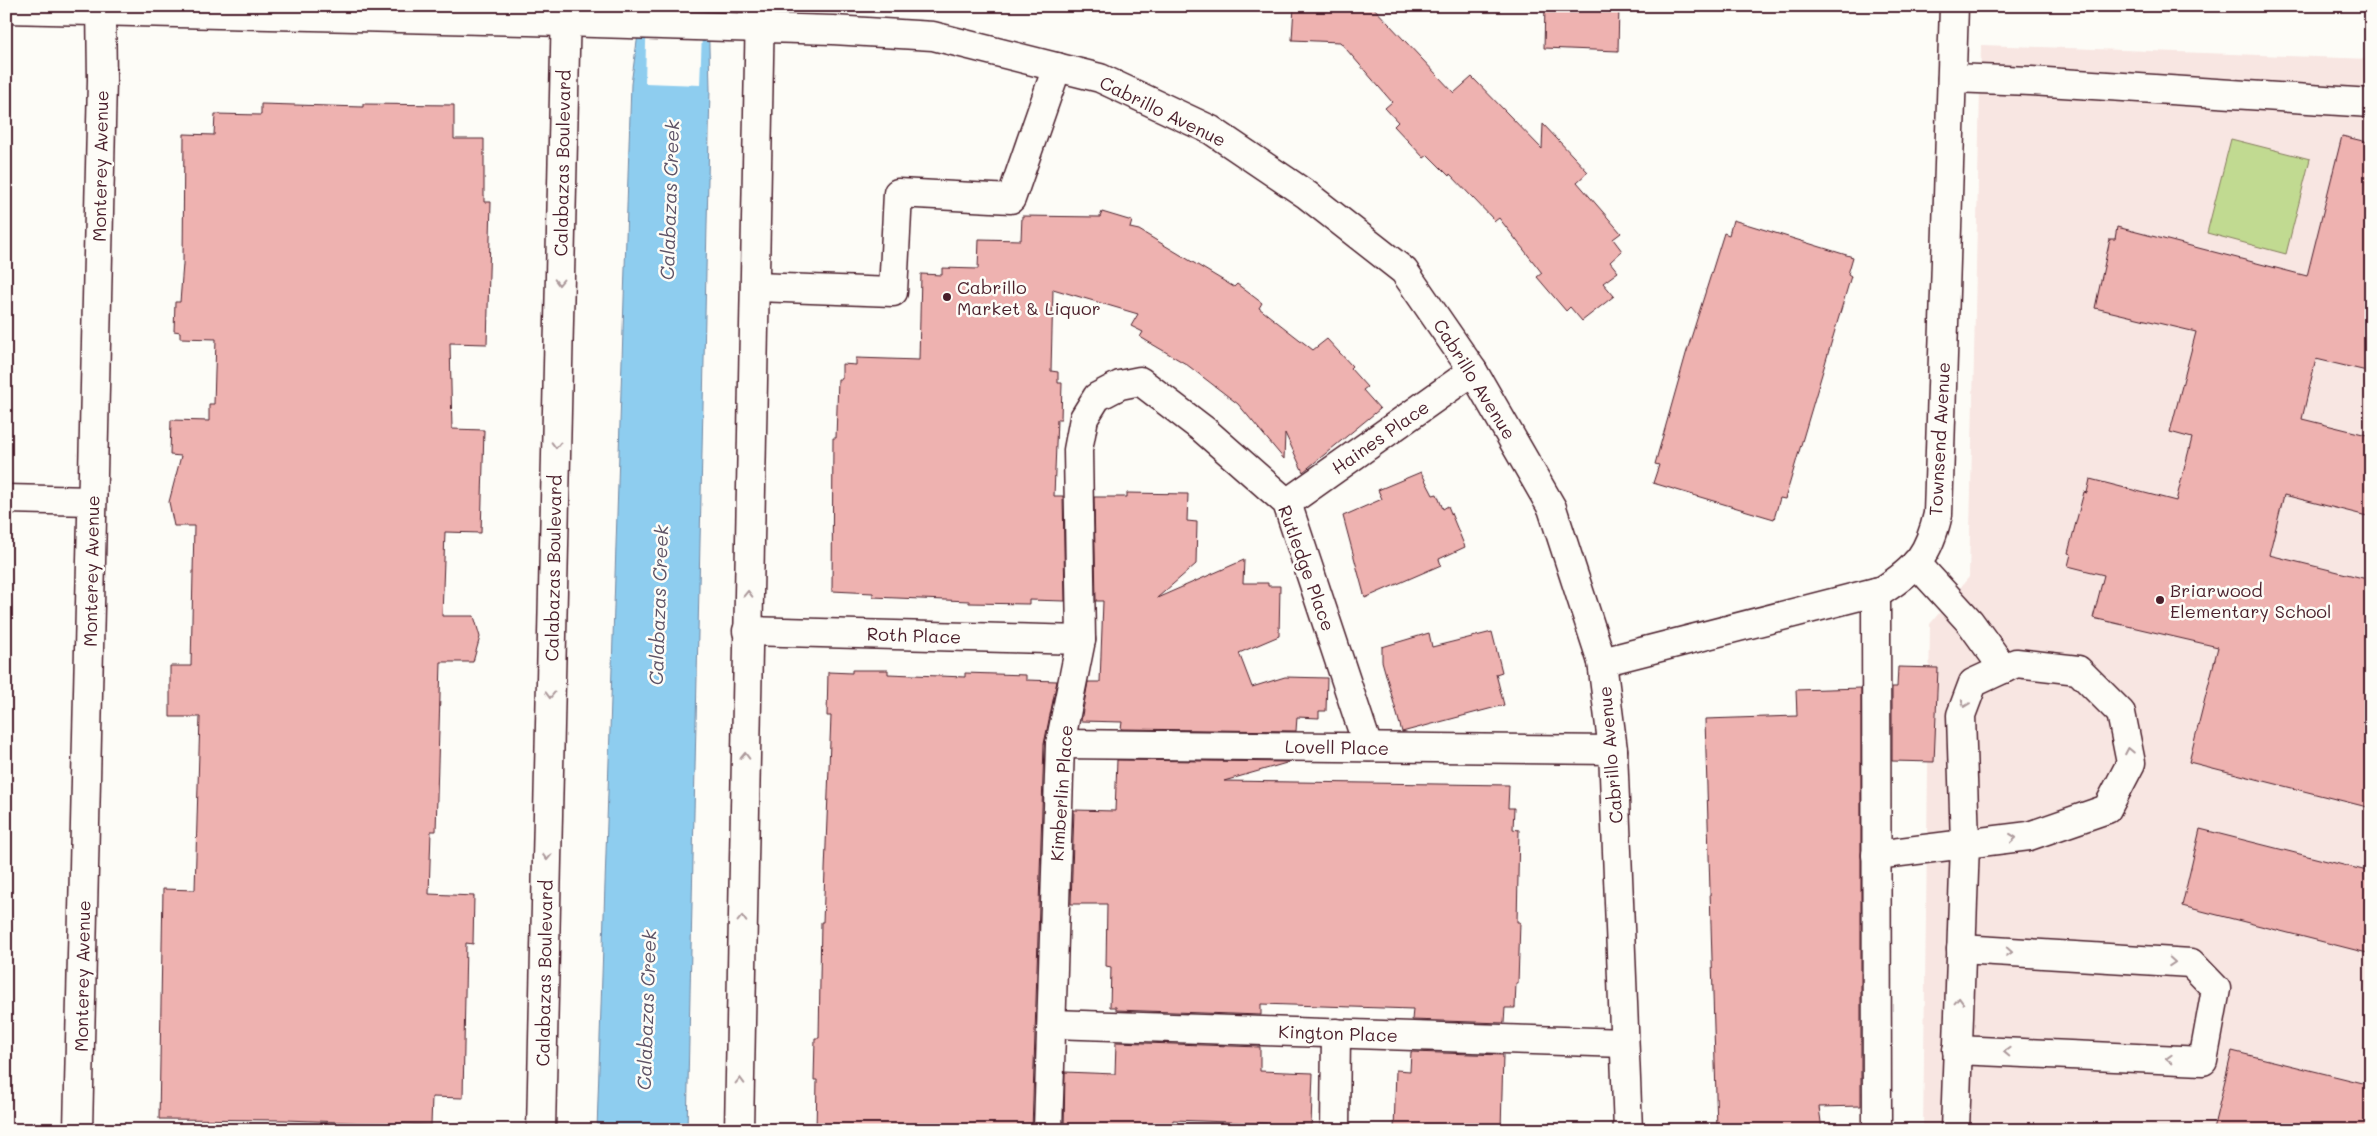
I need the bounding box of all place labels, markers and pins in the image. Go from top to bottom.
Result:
place label: Cabrillo Market & Liquor [957,275,1101,320]
marker: Cabrillo Market & Liquor [941,291,953,303]
place label: Briarwood Elementary School [2170,578,2332,623]
marker: Briarwood Elementary School [2154,594,2166,606]

